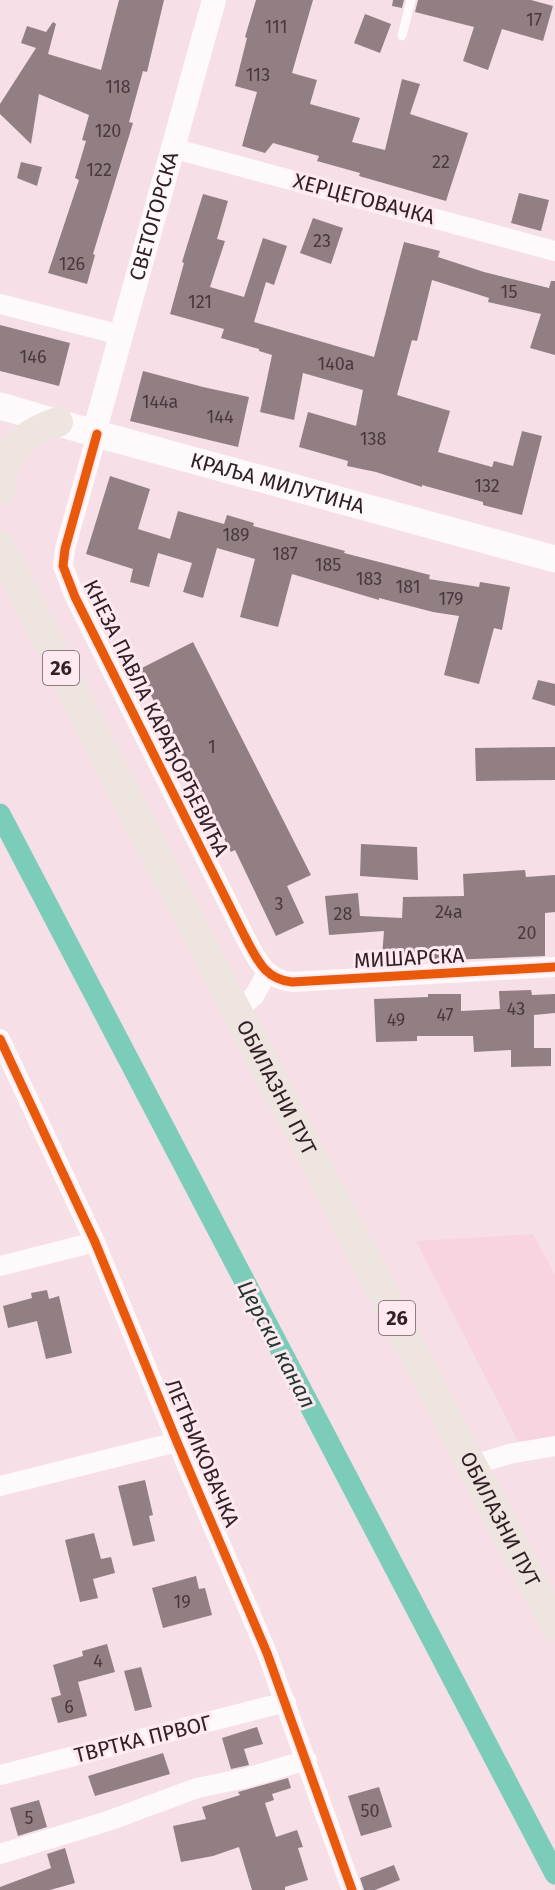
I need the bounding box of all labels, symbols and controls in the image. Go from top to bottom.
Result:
house number: 17 [526,9,542,31]
house number: 111 [265,16,287,38]
house number: 113 [246,64,270,86]
house number: 118 [105,76,131,98]
house number: 120 [95,120,121,142]
street label: СВЕТОГОРСКА [124,149,184,284]
house number: 22 [432,151,450,173]
house number: 122 [86,159,112,181]
street label: ХЕРЦЕГОВАЧКА [290,168,438,230]
house number: 23 [313,230,331,252]
house number: 126 [59,253,85,275]
house number: 15 [501,281,517,303]
house number: 121 [188,291,212,313]
house number: 146 [20,346,46,368]
house number: 140a [317,353,355,375]
house number: 144a [142,391,178,413]
house number: 144 [207,406,234,428]
house number: 138 [360,428,386,450]
street label: КРАЉА МИЛУТИНА [188,447,367,519]
house number: 132 [474,475,500,497]
house number: 189 [223,524,249,546]
house number: 187 [272,543,298,565]
house number: 185 [315,554,341,576]
house number: 183 [356,568,382,590]
street label: КНЕЗА ПАВЛА КАРАЂОРЂЕВИЋА [78,575,234,861]
house number: 181 [396,576,420,598]
house number: 179 [439,588,463,610]
road number: 26 [43,651,79,685]
house number: 1 [208,736,216,758]
house number: 3 [275,893,283,915]
house number: 24a [435,901,463,923]
house number: 28 [334,903,352,925]
house number: 20 [518,922,536,944]
street label: МИШАРСКА [353,942,465,974]
house number: 43 [507,998,525,1020]
house number: 47 [436,1004,454,1026]
house number: 49 [387,1009,405,1031]
street label: ОБИЛАЗНИ ПУТ [231,1016,322,1160]
water label: Церски канал [232,1276,322,1413]
road number: 26 [379,1301,415,1335]
street label: ЛЕТЊИКОВАЧКА [159,1375,245,1531]
street label: ОБИЛАЗНИ ПУТ [454,1447,545,1591]
house number: 19 [173,1591,191,1613]
house number: 4 [93,1650,103,1672]
house number: 6 [64,1696,74,1718]
street label: ТВРТКА ПРВОГ [72,1709,215,1769]
house number: 50 [360,1800,380,1822]
house number: 5 [24,1807,34,1829]

